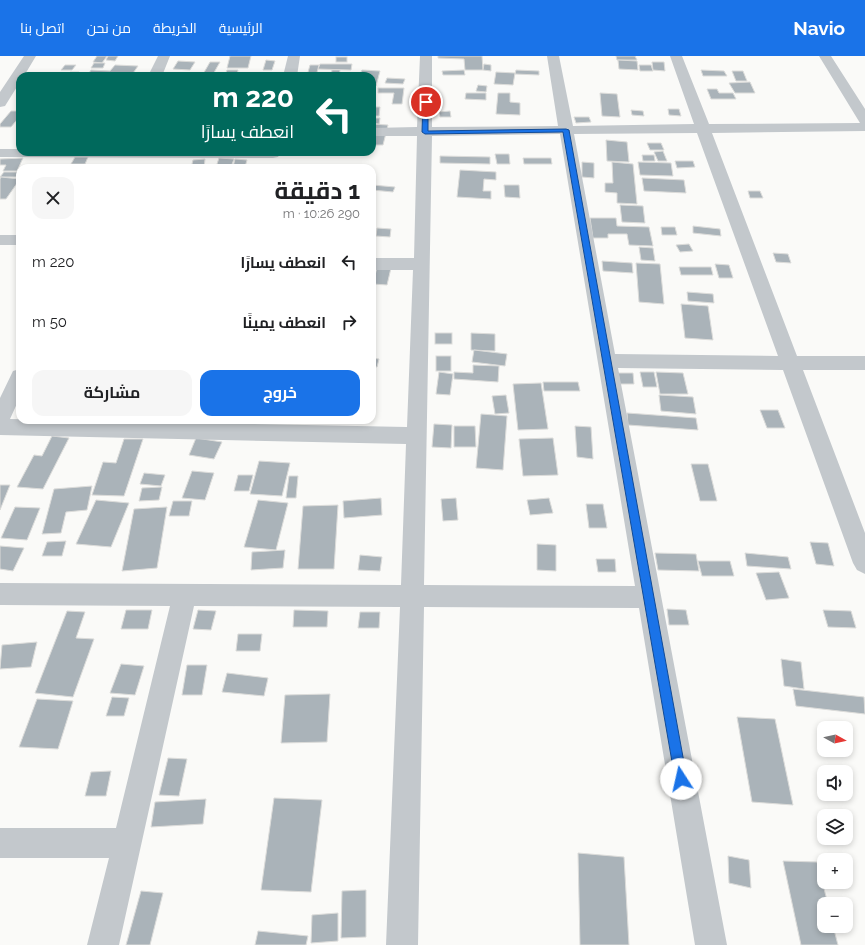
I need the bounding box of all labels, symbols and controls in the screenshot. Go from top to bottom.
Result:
text: Navio [793,17,845,39]
text: اتصل بنا [20,20,65,36]
text: من نحن [87,20,131,36]
text: الخريطة [153,20,197,36]
text: الرئيسية [219,20,263,36]
text: 220 m [212,81,294,114]
pin [409,85,443,119]
icon: left [308,88,360,140]
icon: arrive [415,91,437,113]
text: انعطف يسارًا [201,121,294,142]
text: 1 دقيقة [275,176,360,205]
button: close [32,177,74,219]
text: 290 m · 10:26 [283,206,360,221]
icon: left [338,251,360,273]
text: 220 m [32,253,74,271]
text: انعطف يسارًا [241,254,326,272]
icon: right [338,311,360,333]
text: 50 m [32,313,67,331]
text: انعطف يمينًا [242,314,326,332]
button: مشاركة [32,370,192,416]
button: خروج [200,370,360,416]
north arrow [817,721,853,757]
map controls [817,721,853,933]
position arrow [660,758,702,800]
button: sound [817,765,853,801]
button: layers [817,809,853,845]
button: + [817,853,853,889]
button: − [817,897,853,933]

